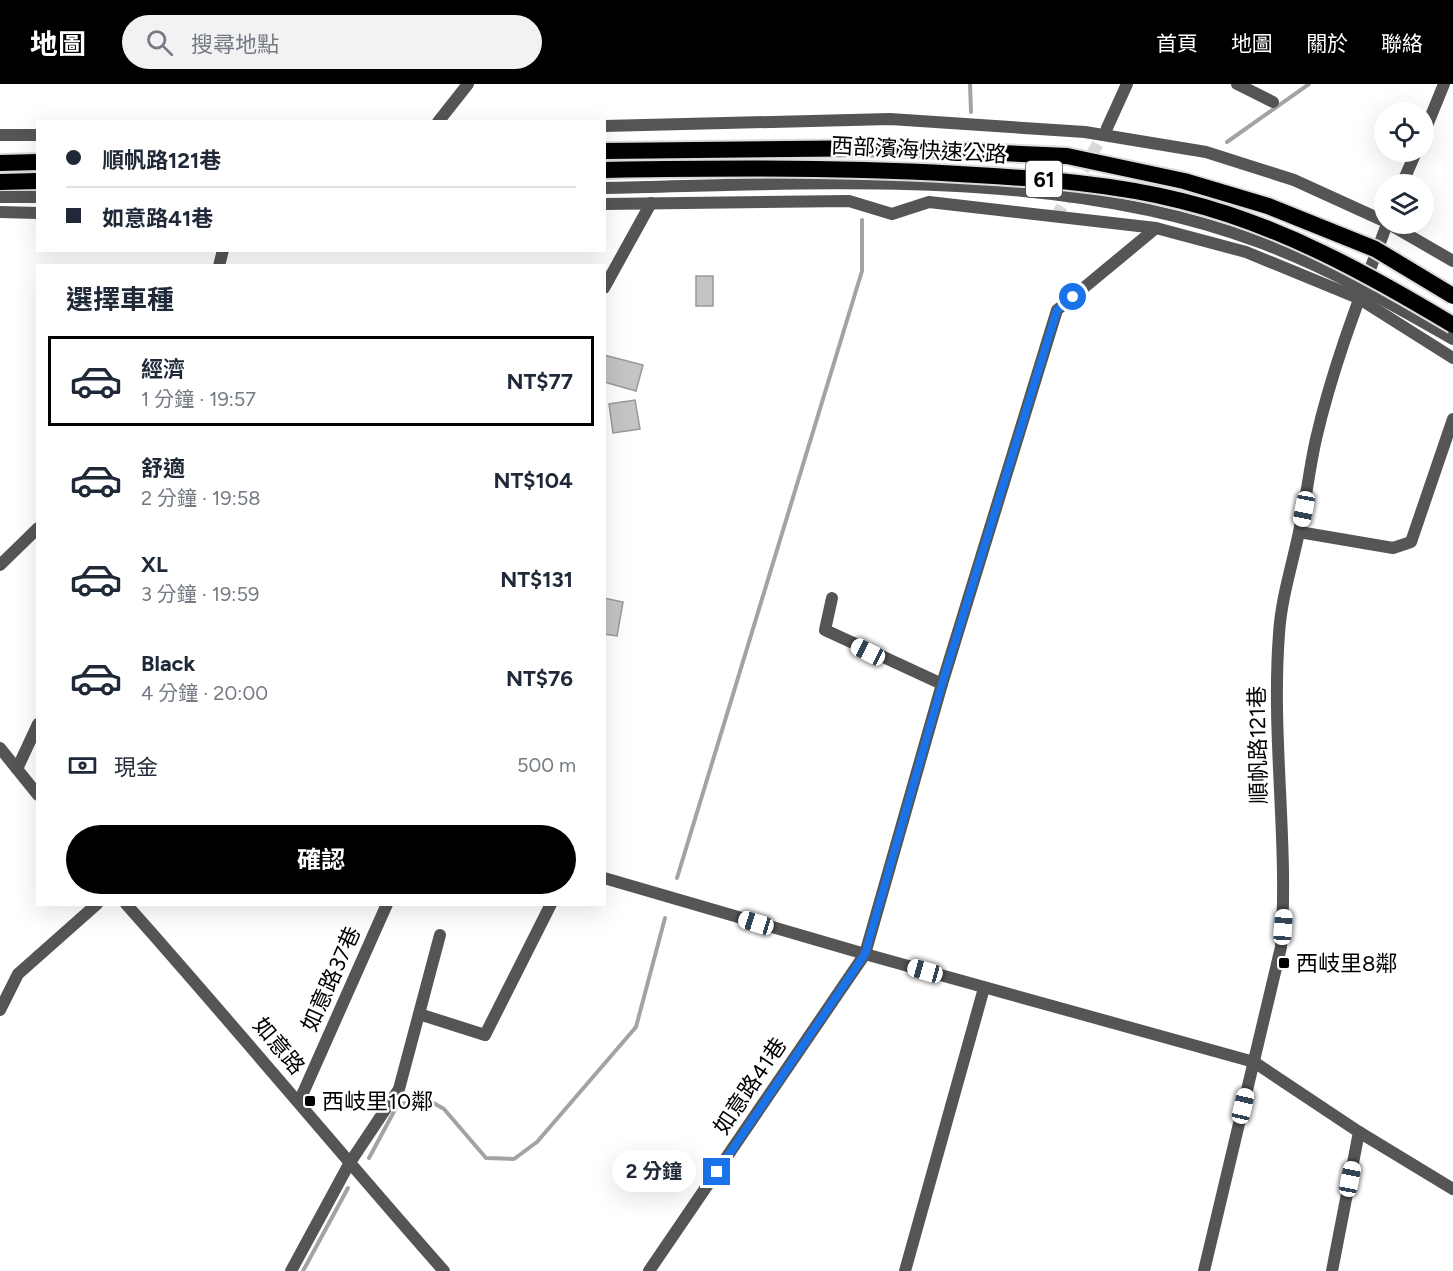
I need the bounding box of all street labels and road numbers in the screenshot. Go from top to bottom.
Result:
street label: 西部濱海快速公路 [830,132,1008,168]
road number: 61 [1026,161,1062,197]
street label: 順帆路121巷 [1243,686,1273,804]
street label: 如意路37巷 [296,922,366,1036]
street label: 如意路 [247,1012,311,1080]
street label: 如意路41巷 [708,1033,792,1139]

